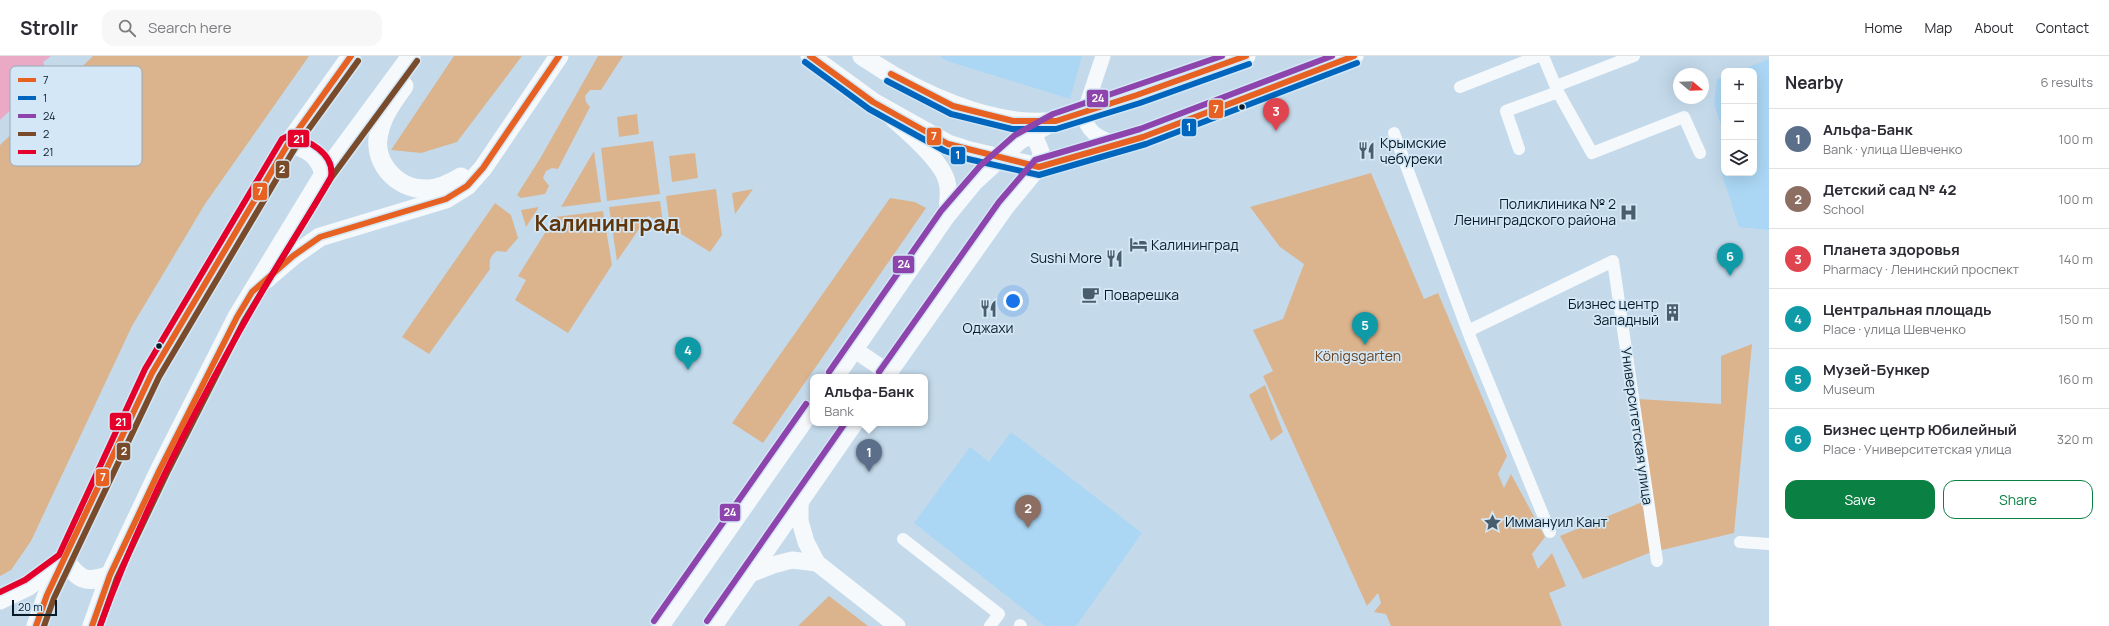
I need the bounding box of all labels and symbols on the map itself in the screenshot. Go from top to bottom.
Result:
legend [10,66,142,166]
north arrow [1673,68,1709,104]
text: 7 [43,72,49,87]
line badge: 24 [1086,89,1109,108]
text: 1 [43,90,47,105]
text: 24 [1091,90,1105,105]
pin: 3 [1263,98,1289,131]
line badge: 7 [1208,99,1224,119]
text: 7 [1213,101,1219,116]
unlabelled marker [1237,102,1247,112]
text: 24 [43,108,56,123]
line badge: 1 [1181,118,1197,137]
text: 1 [1187,119,1191,134]
text: 2 [43,126,49,141]
line badge: 7 [926,127,942,146]
text: 7 [931,128,937,143]
line badge: 21 [287,129,310,148]
text: 21 [293,131,305,146]
place label: Крымские чебуреки [1380,133,1447,168]
restaurant icon: Крымские чебуреки [1357,141,1377,161]
text: 21 [43,144,54,159]
line badge: 1 [950,146,966,165]
text: 1 [956,147,960,162]
line badge: 2 [275,160,290,179]
text: 2 [279,161,285,176]
line badge: 7 [252,182,268,201]
text: 7 [257,183,263,198]
place label: Поликлиника № 2 Ленинградского района [1454,194,1616,229]
hospital icon: Поликлиника № 2 Ленинградского района [1619,202,1639,222]
district label: Калининград [534,208,680,238]
hotel icon: Калининград [1128,235,1148,255]
place label: Калининград [1151,235,1239,254]
pin: 6 [1717,243,1743,276]
place label: Sushi More [1030,248,1102,267]
restaurant icon: Sushi More [1105,248,1125,268]
line badge: 24 [892,255,915,274]
text: 24 [897,256,911,271]
cafe icon: Поварешка [1081,285,1101,305]
place label: Поварешка [1104,285,1179,304]
your location [1003,291,1023,311]
place label: Бизнес центр Западный [1568,294,1659,329]
restaurant icon: Оджахи [978,298,998,318]
building icon: Бизнес центр Западный [1662,302,1682,322]
pin: 5 [1352,312,1378,345]
place label: Оджахи [962,318,1014,337]
pin: 4 [675,337,701,370]
unlabelled marker [154,341,164,351]
park label: Königsgarten [1315,346,1401,365]
street label: Университетская улица [1617,346,1658,506]
line badge: 21 [109,412,132,431]
text: 21 [115,414,127,429]
pin: 1 [856,439,882,472]
line badge: 2 [116,442,131,461]
text: 2 [121,443,127,458]
line badge: 7 [95,468,110,487]
text: 7 [100,469,106,484]
pin: 2 [1015,495,1041,528]
line badge: 24 [719,503,741,522]
text: 24 [723,504,737,519]
place icon: Иммануил Кант [1482,512,1502,532]
place label: Иммануил Кант [1505,512,1608,531]
scale bar [12,598,57,617]

